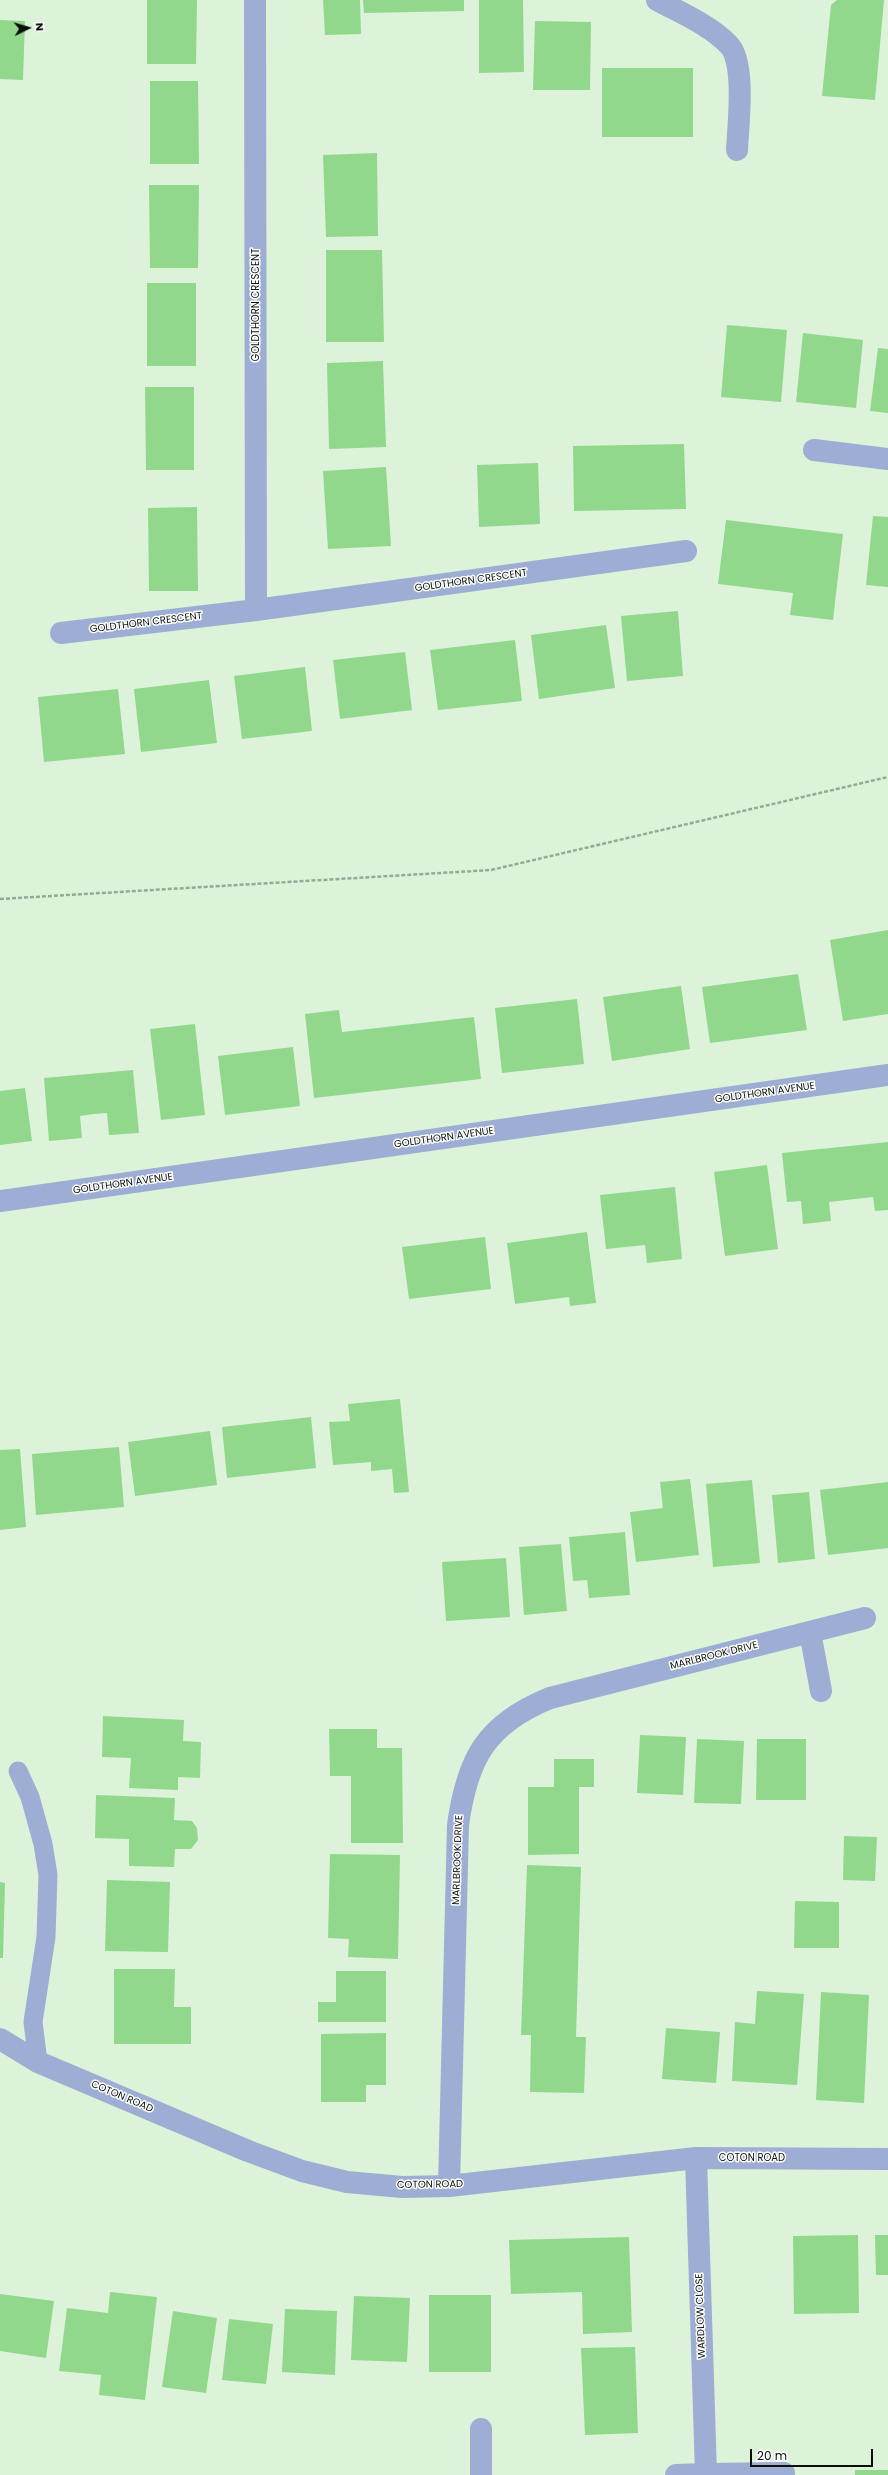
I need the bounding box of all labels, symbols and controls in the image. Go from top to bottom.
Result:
north arrow [8,8,48,48]
text: N [32,22,48,32]
street label: GOLDTHORN CRESCENT [250,248,262,362]
street label: GOLDTHORN CRESCENT [414,567,528,595]
street label: GOLDTHORN CRESCENT [89,610,203,636]
street label: GOLDTHORN AVENUE [714,1080,816,1106]
street label: GOLDTHORN AVENUE [393,1125,495,1151]
street label: GOLDTHORN AVENUE [72,1171,174,1197]
street label: MARLBROOK DRIVE [669,1639,759,1673]
street label: MARLBROOK DRIVE [450,1815,466,1905]
street label: COTON ROAD [89,2079,155,2115]
street label: COTON ROAD [719,2152,785,2164]
street label: COTON ROAD [397,2178,463,2192]
street label: WARDLOW CLOSE [694,2273,708,2359]
scale bar [752,2441,875,2467]
text: 20 m [757,2447,787,2464]

